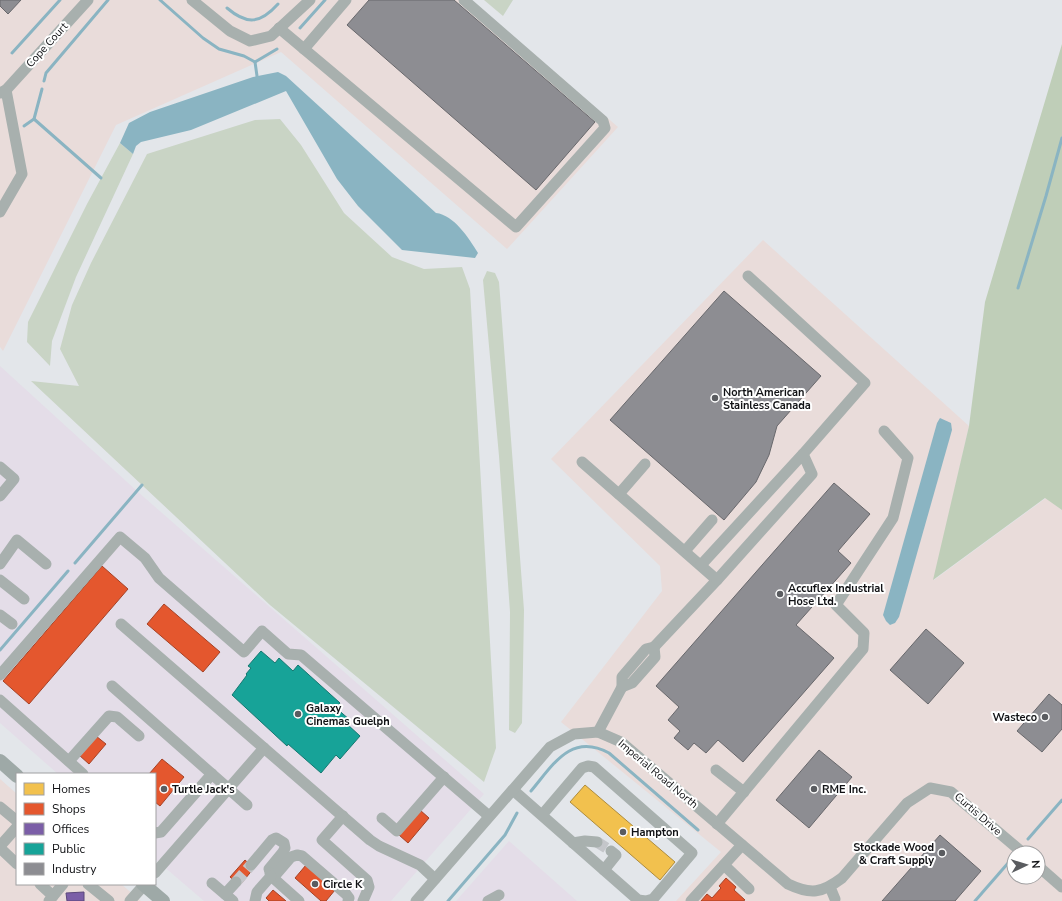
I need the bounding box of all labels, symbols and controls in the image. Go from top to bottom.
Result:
street label: Cope Court [23,19,71,71]
place label: North American Stainless Canada [723,385,811,413]
marker: North American Stainless Canada [710,393,720,403]
place label: Accuflex Industrial Hose Ltd. [788,581,884,609]
marker: Accuflex Industrial Hose Ltd. [775,589,785,599]
place label: Galaxy Cinemas Guelph [306,701,390,729]
marker: Galaxy Cinemas Guelph [293,709,303,719]
place label: Wasteco [993,710,1037,725]
marker: Wasteco [1040,712,1050,722]
street label: Imperial Road North [615,736,701,812]
legend [16,773,156,885]
text: Homes [52,781,90,797]
place label: Turtle Jack's [172,782,235,797]
place label: RME Inc. [822,782,866,797]
marker: Turtle Jack's [159,784,169,794]
marker: RME Inc. [809,784,819,794]
street label: Curtis Drive [951,789,1005,839]
text: Shops [52,801,86,817]
text: Offices [52,821,90,837]
place label: Hampton [631,825,679,840]
marker: Hampton [618,827,628,837]
place label: Stockade Wood & Craft Supply [853,840,934,868]
text: Public [52,841,86,857]
north arrow [1006,845,1046,885]
marker: Stockade Wood & Craft Supply [937,848,947,858]
text: N [1028,860,1043,869]
text: Industry [52,861,97,877]
place label: Circle K [323,877,363,892]
marker: Circle K [310,879,320,889]

